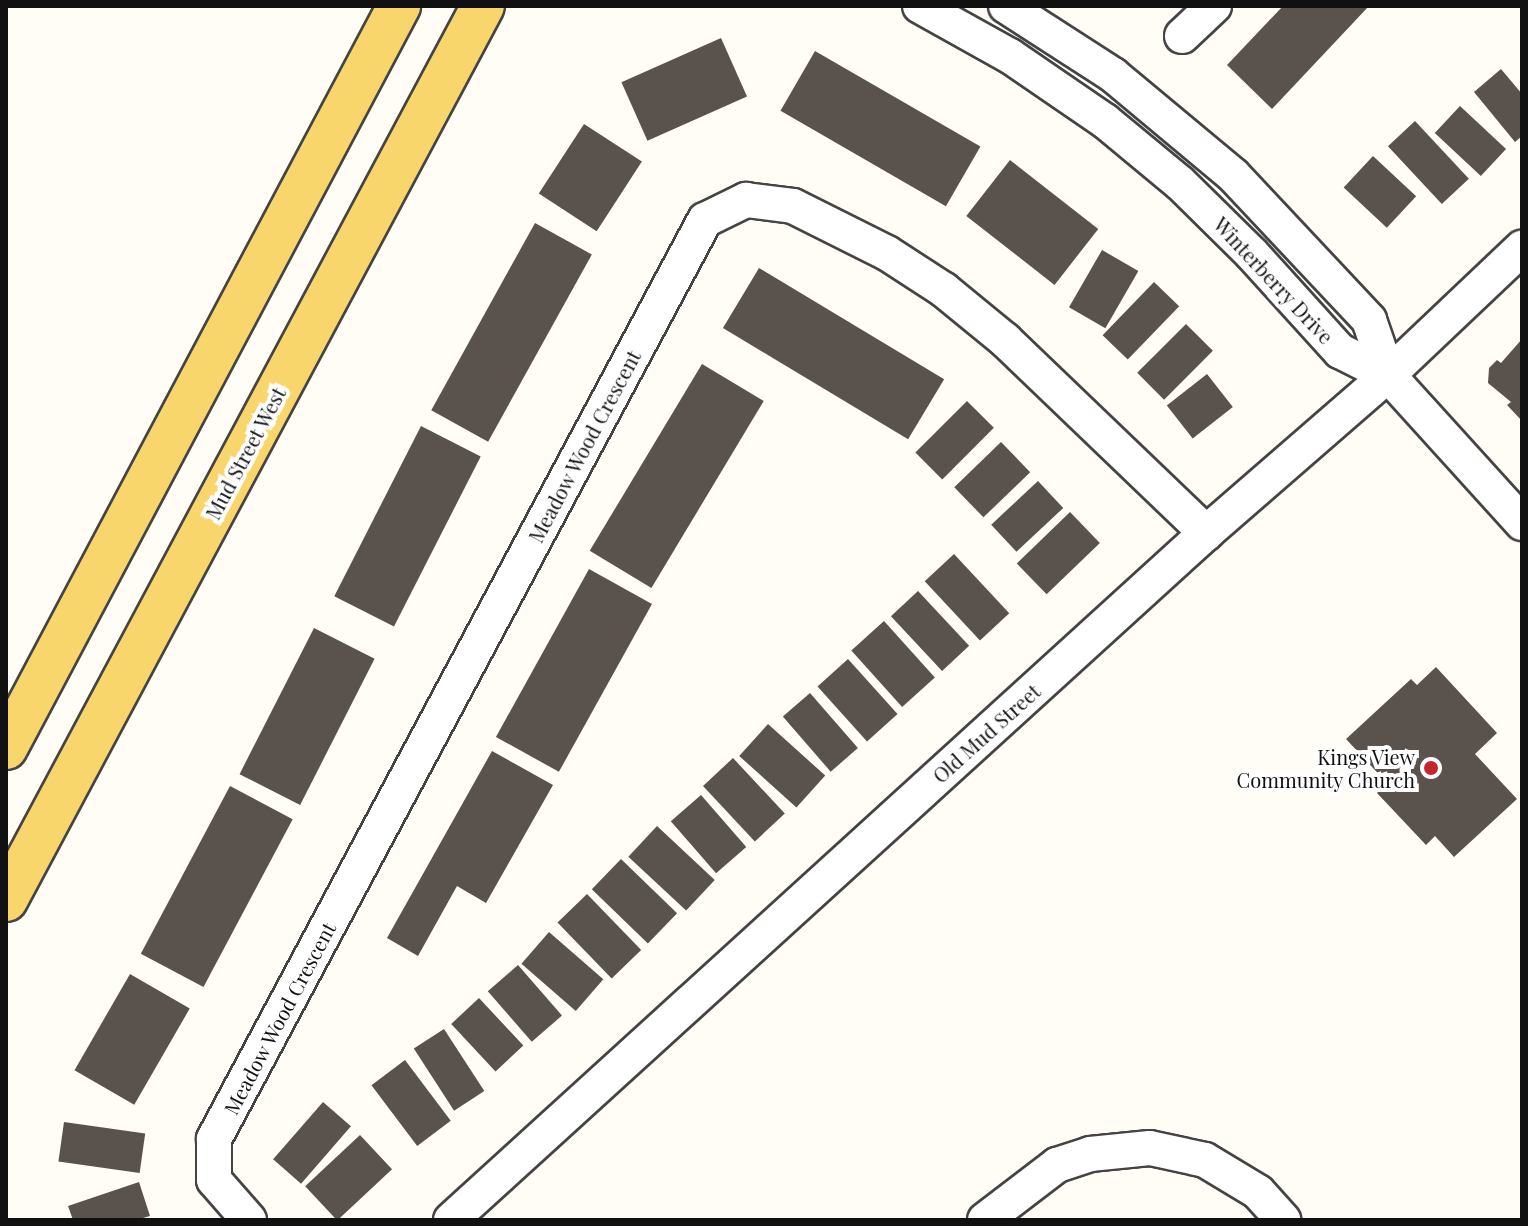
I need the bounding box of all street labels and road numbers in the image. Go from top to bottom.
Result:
street label: Winterberry Drive [1209,212,1339,348]
street label: Meadow Wood Crescent [523,345,645,547]
street label: Mud Street West [200,382,290,524]
street label: Old Mud Street [927,679,1045,787]
street label: Meadow Wood Crescent [218,917,340,1119]

